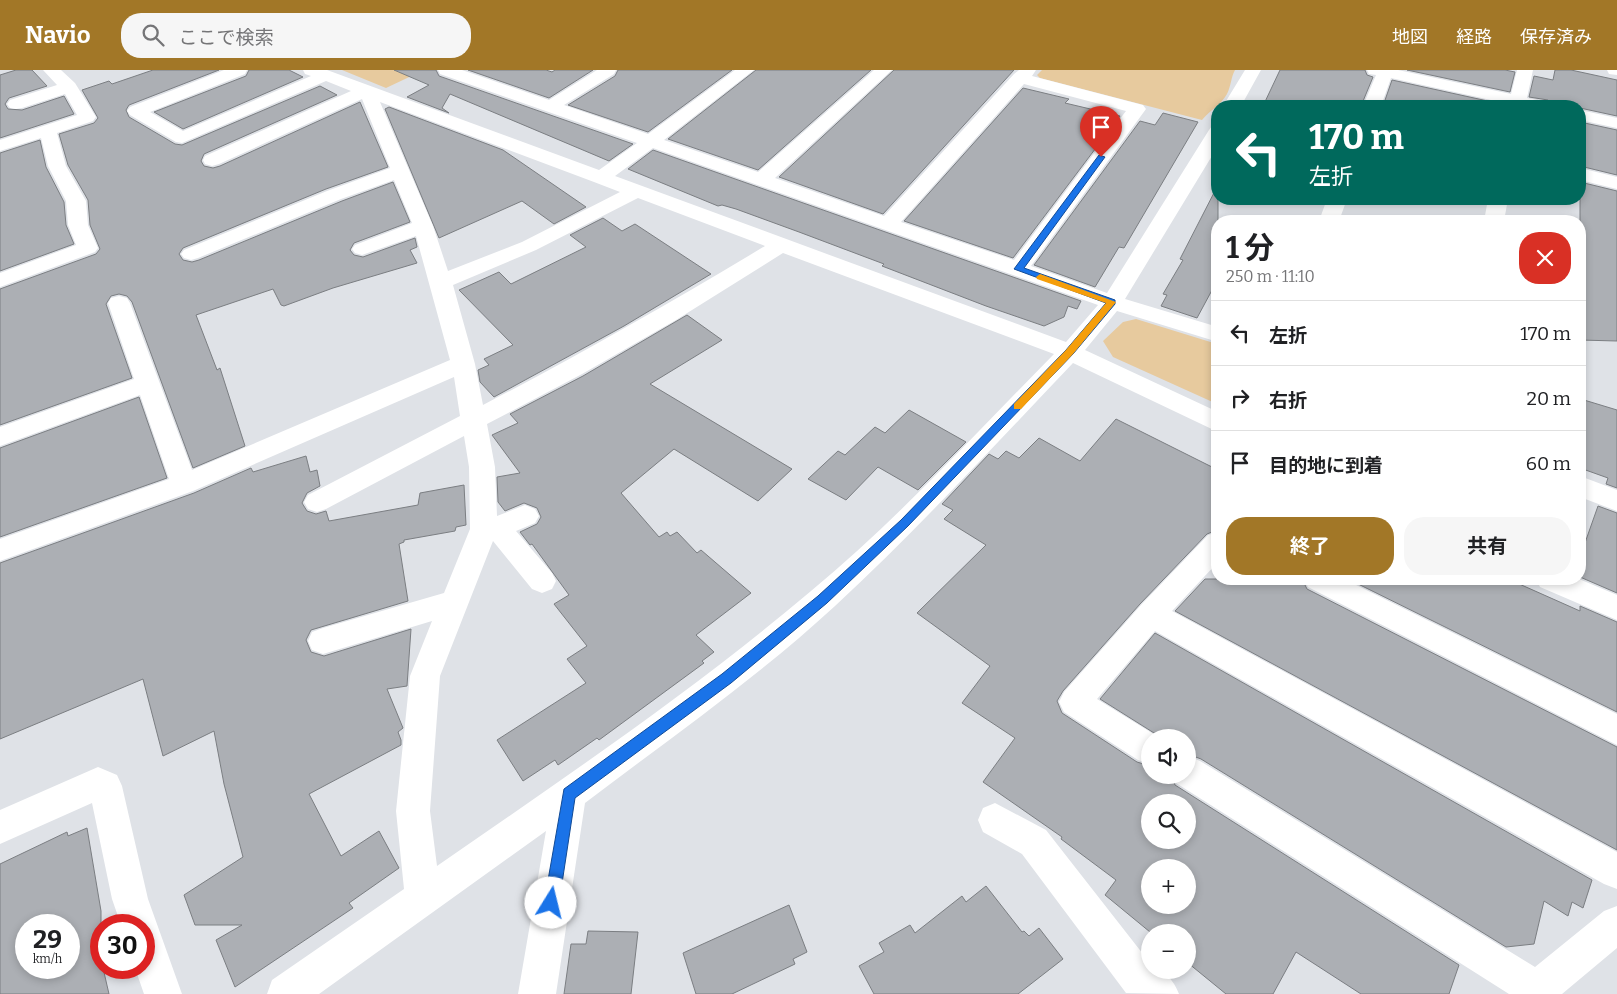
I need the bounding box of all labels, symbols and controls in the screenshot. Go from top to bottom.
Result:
search box [121,13,471,58]
text: Navio [25,21,91,49]
icon: search [139,21,167,49]
text: ここで検索 [179,26,274,49]
text: 地図 [1392,26,1428,48]
text: 経路 [1456,26,1492,48]
text: 保存済み [1520,26,1592,48]
pin [1080,106,1122,157]
icon: arrive [1087,113,1115,141]
text: 170 m [1309,116,1404,158]
icon: left [1226,120,1291,185]
text: 左折 [1309,163,1353,190]
text: 1 分 [1226,230,1274,266]
button: close [1519,232,1571,284]
text: 250 m · 11:10 [1226,267,1315,286]
icon: left [1226,319,1254,347]
text: 170 m [1520,322,1571,345]
text: 左折 [1269,324,1307,347]
icon: right [1226,384,1254,412]
text: 20 m [1527,387,1571,410]
text: 右折 [1269,389,1307,412]
icon: arrive [1226,449,1254,477]
text: 60 m [1526,452,1571,475]
text: 目的地に到着 [1269,454,1383,477]
button: 終了 [1226,517,1394,575]
button: 共有 [1404,517,1571,575]
map controls [1141,729,1196,979]
button: sound [1141,729,1196,784]
button: search [1141,794,1196,849]
button: + [1141,859,1196,914]
position arrow [524,876,576,928]
speed limit sign: 30 [90,914,155,979]
button: − [1141,924,1196,979]
text: 29 [33,925,62,955]
text: km/h [33,952,62,966]

